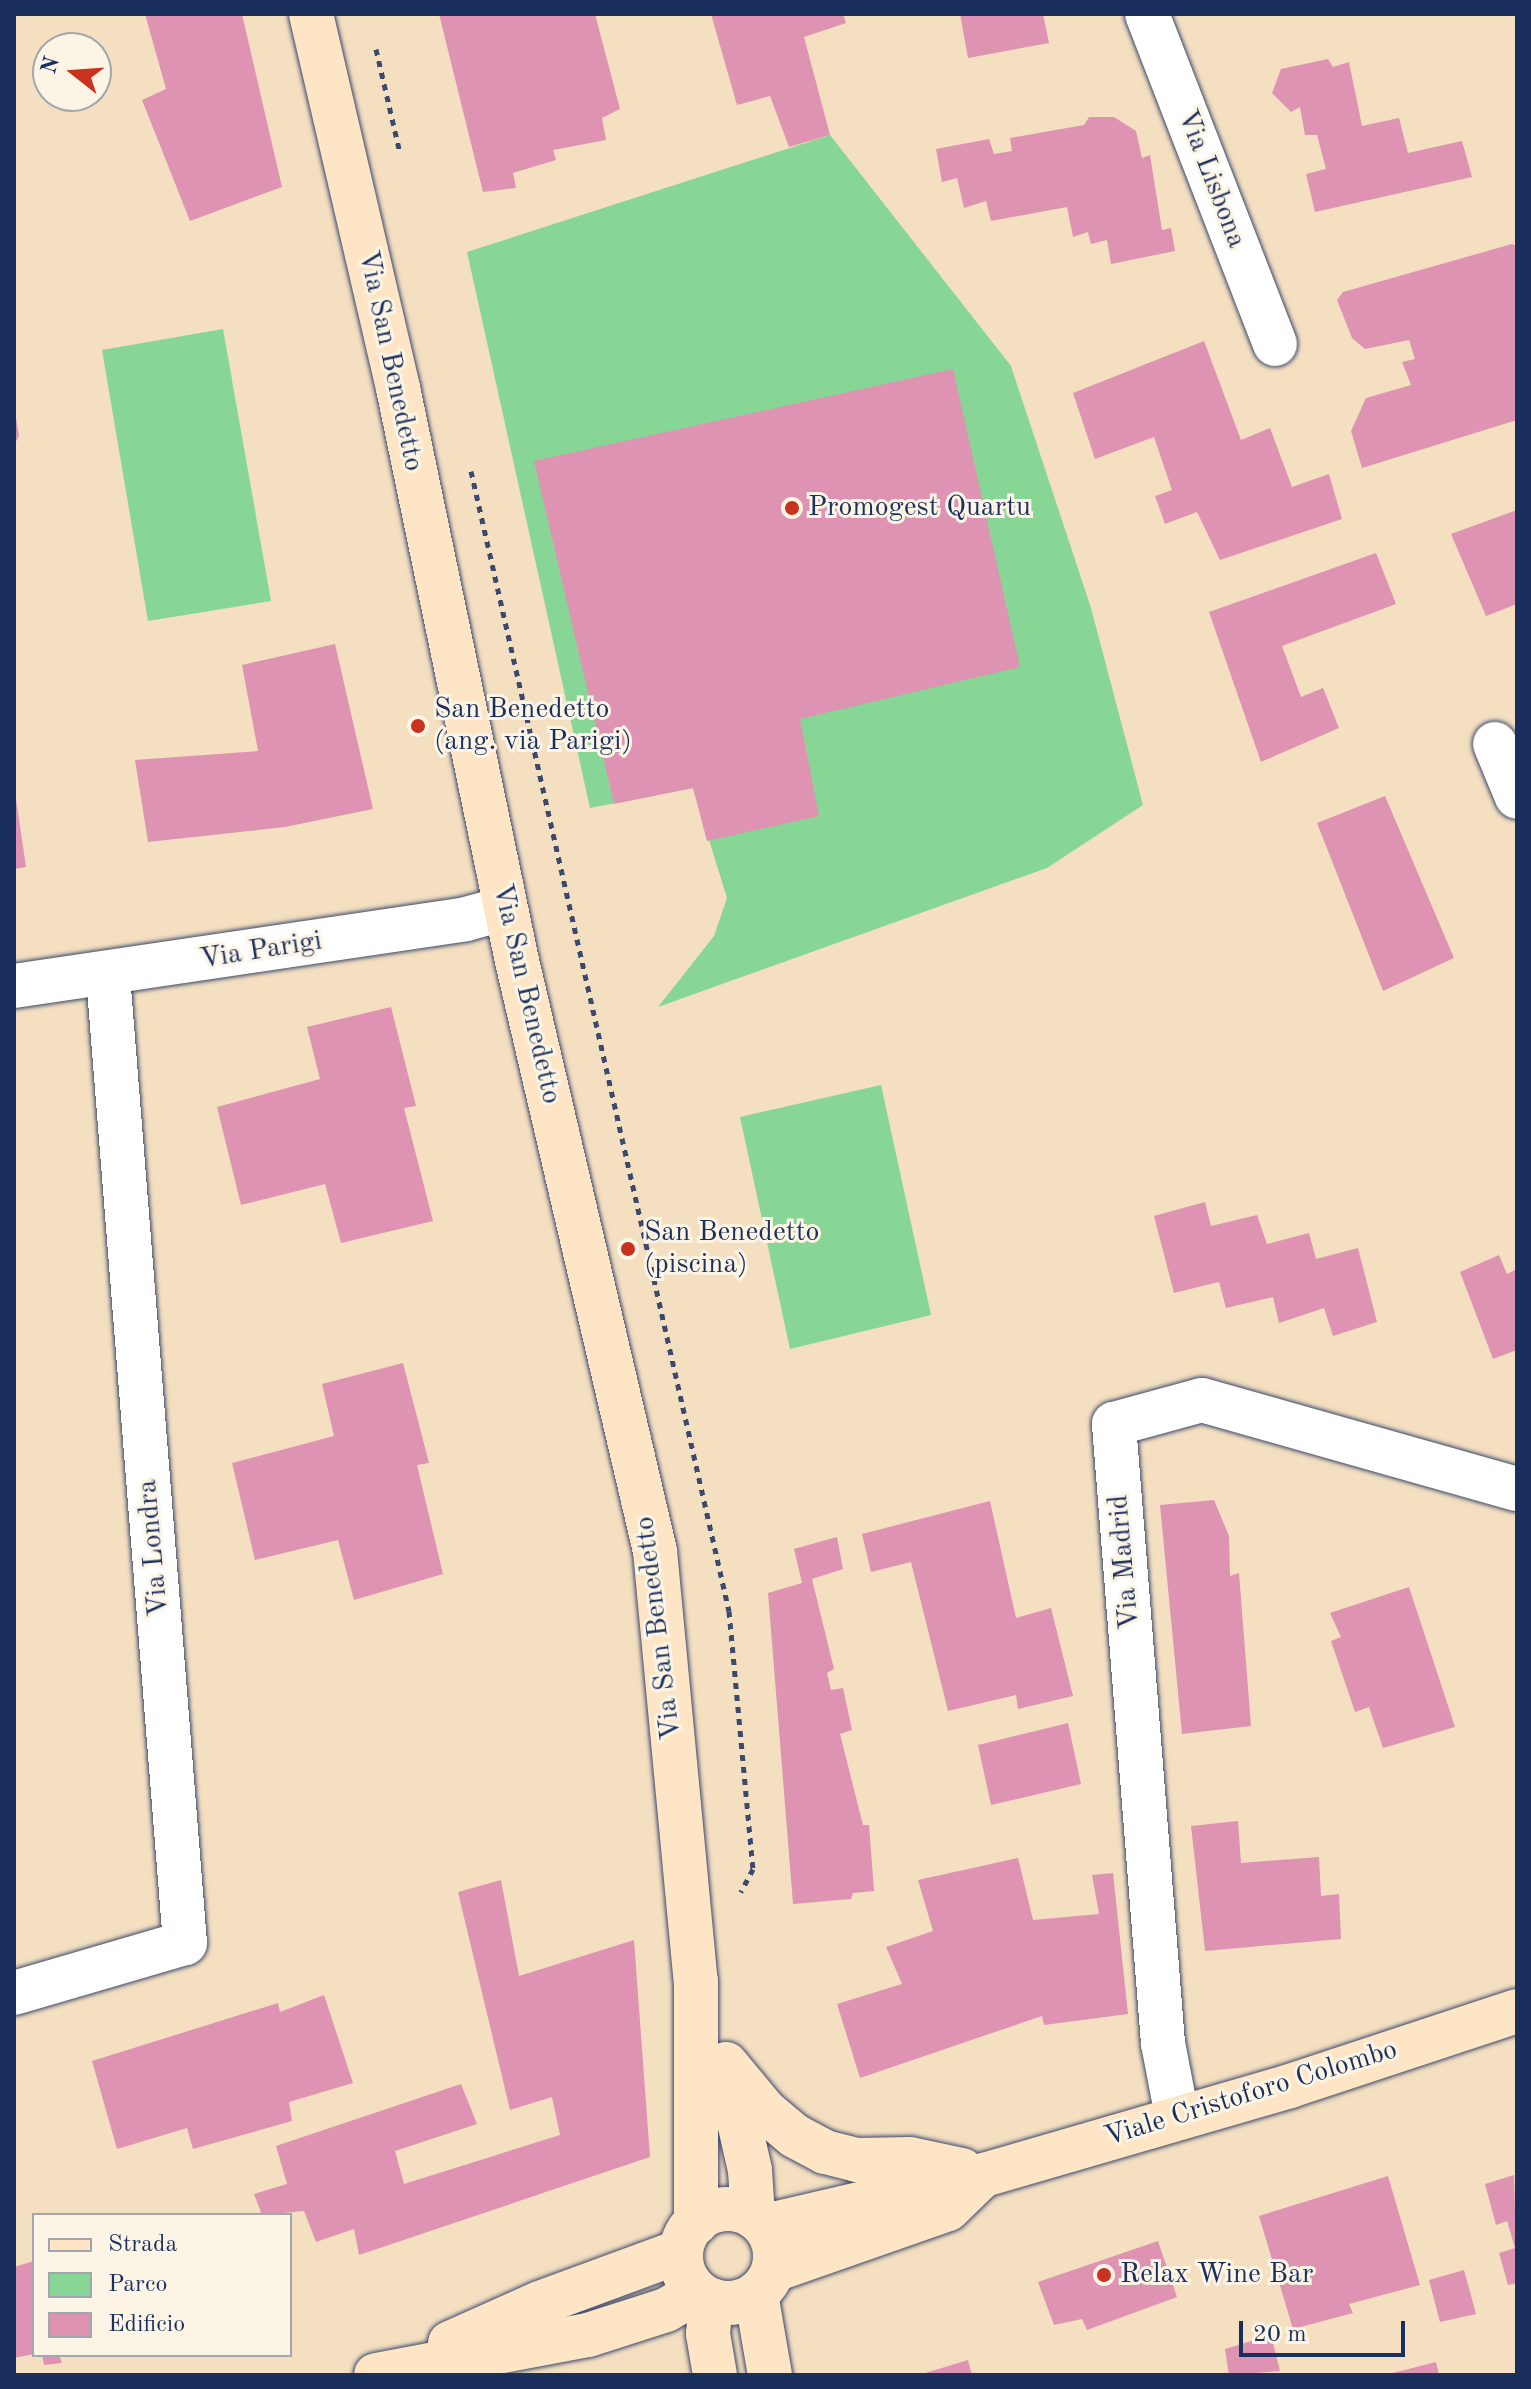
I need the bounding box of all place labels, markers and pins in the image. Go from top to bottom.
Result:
place label: Promogest Quartu [808,491,1031,525]
marker: Promogest Quartu [783,499,801,517]
place label: San Benedetto (ang. via Parigi) [434,693,632,759]
marker: San Benedetto (ang. via Parigi) [409,717,427,735]
place label: San Benedetto (piscina) [644,1216,819,1282]
marker: San Benedetto (piscina) [619,1240,637,1258]
place label: Relax Wine Bar [1120,2258,1313,2292]
marker: Relax Wine Bar [1095,2266,1113,2284]

